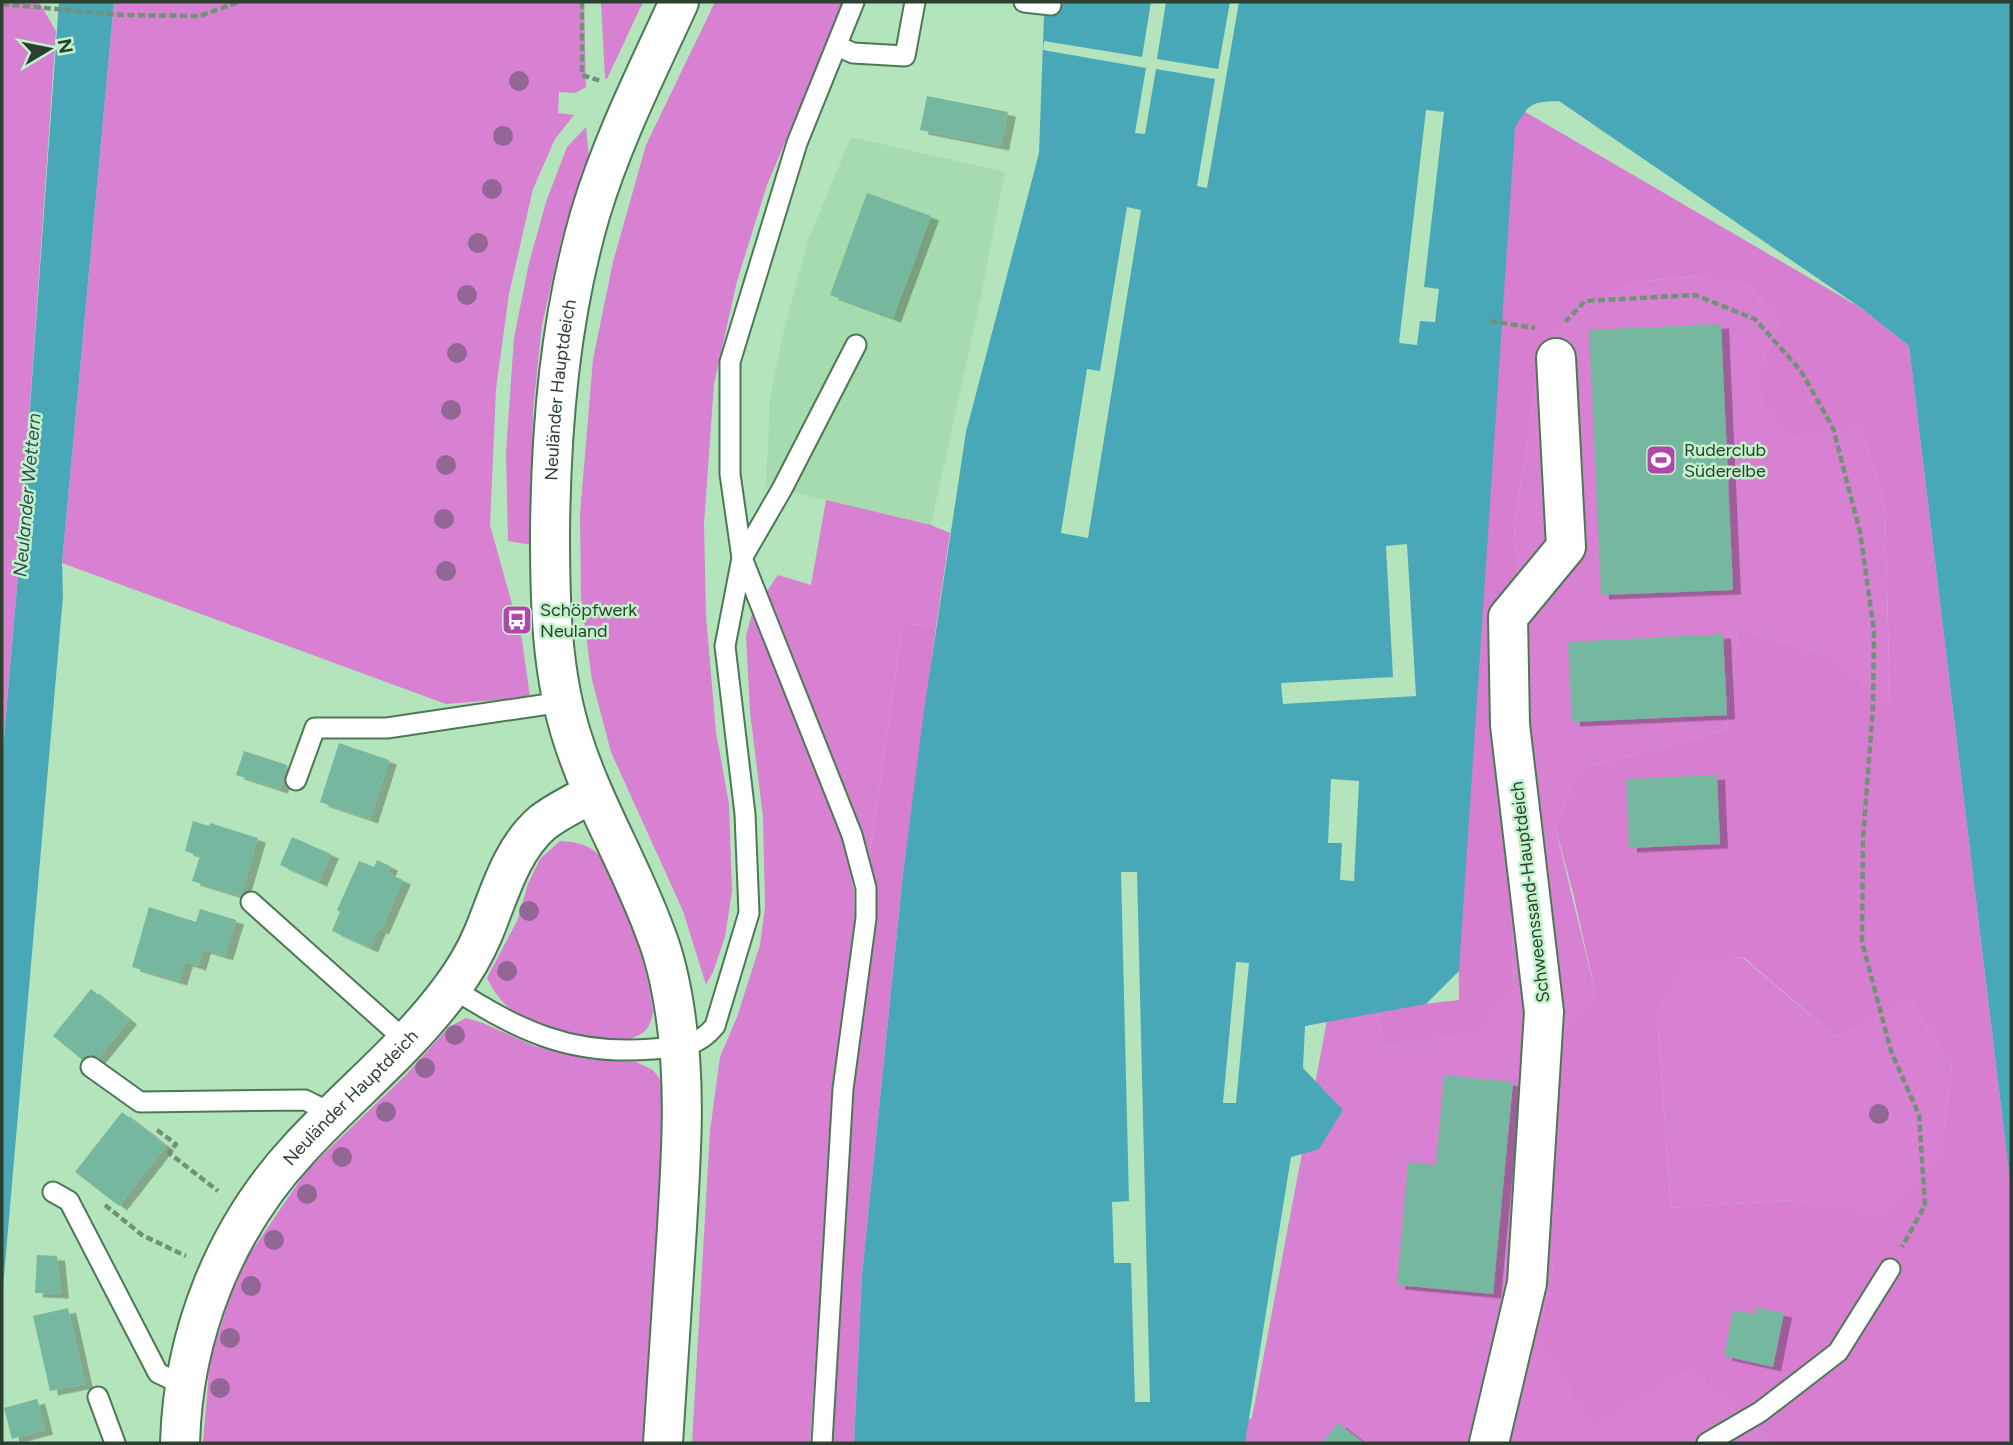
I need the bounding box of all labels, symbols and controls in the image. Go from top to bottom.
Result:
north arrow [14,14,84,84]
text: N [53,37,78,55]
street label: Neuländer Hauptdeich [540,298,581,481]
water label: Neulander Wettern [8,412,46,578]
place label: Ruderclub Süderelbe [1684,439,1766,482]
sports icon: Ruderclub Süderelbe [1644,443,1678,477]
place label: Schöpfwerk Neuland [540,599,637,642]
bus stop icon: Schöpfwerk Neuland [500,603,534,637]
street label: Schweenssand-Hauptdeich [1506,780,1554,1004]
street label: Neuländer Hauptdeich [278,1025,423,1170]

